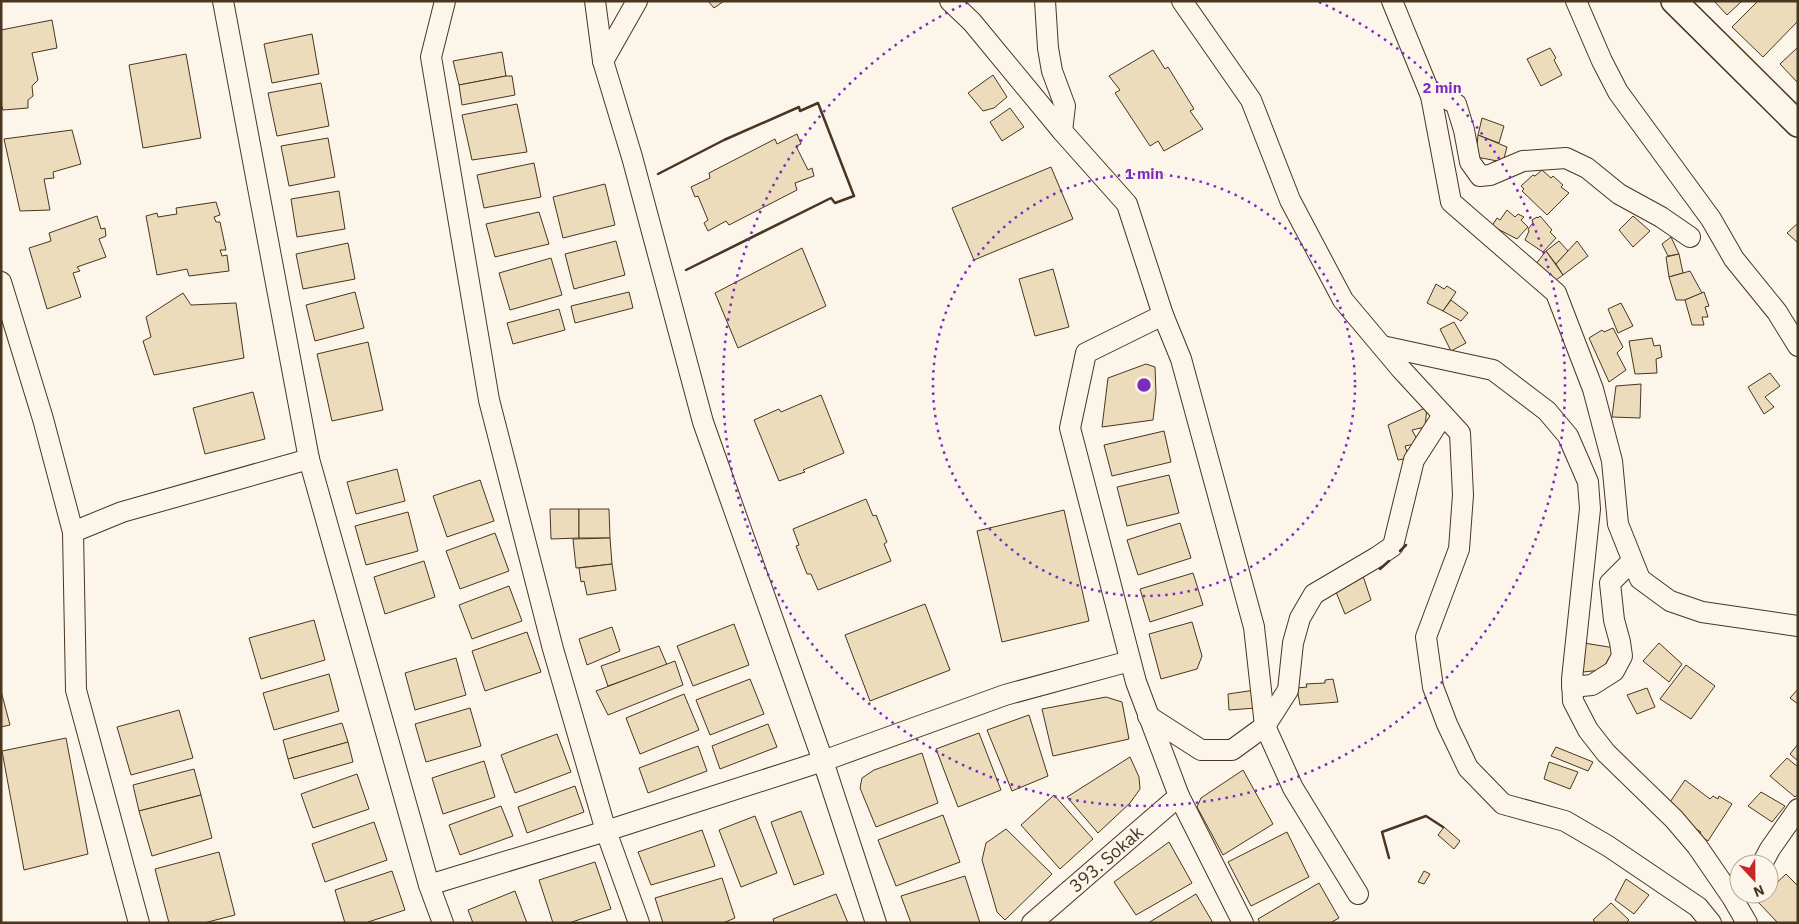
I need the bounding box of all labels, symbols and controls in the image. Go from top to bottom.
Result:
text: 2 min [1422,78,1462,97]
text: 1 min [1124,164,1164,183]
centre of rings [1135,376,1153,394]
street label: 393. Sokak [1064,820,1148,897]
north arrow [1729,854,1779,904]
text: N [1751,881,1767,901]

